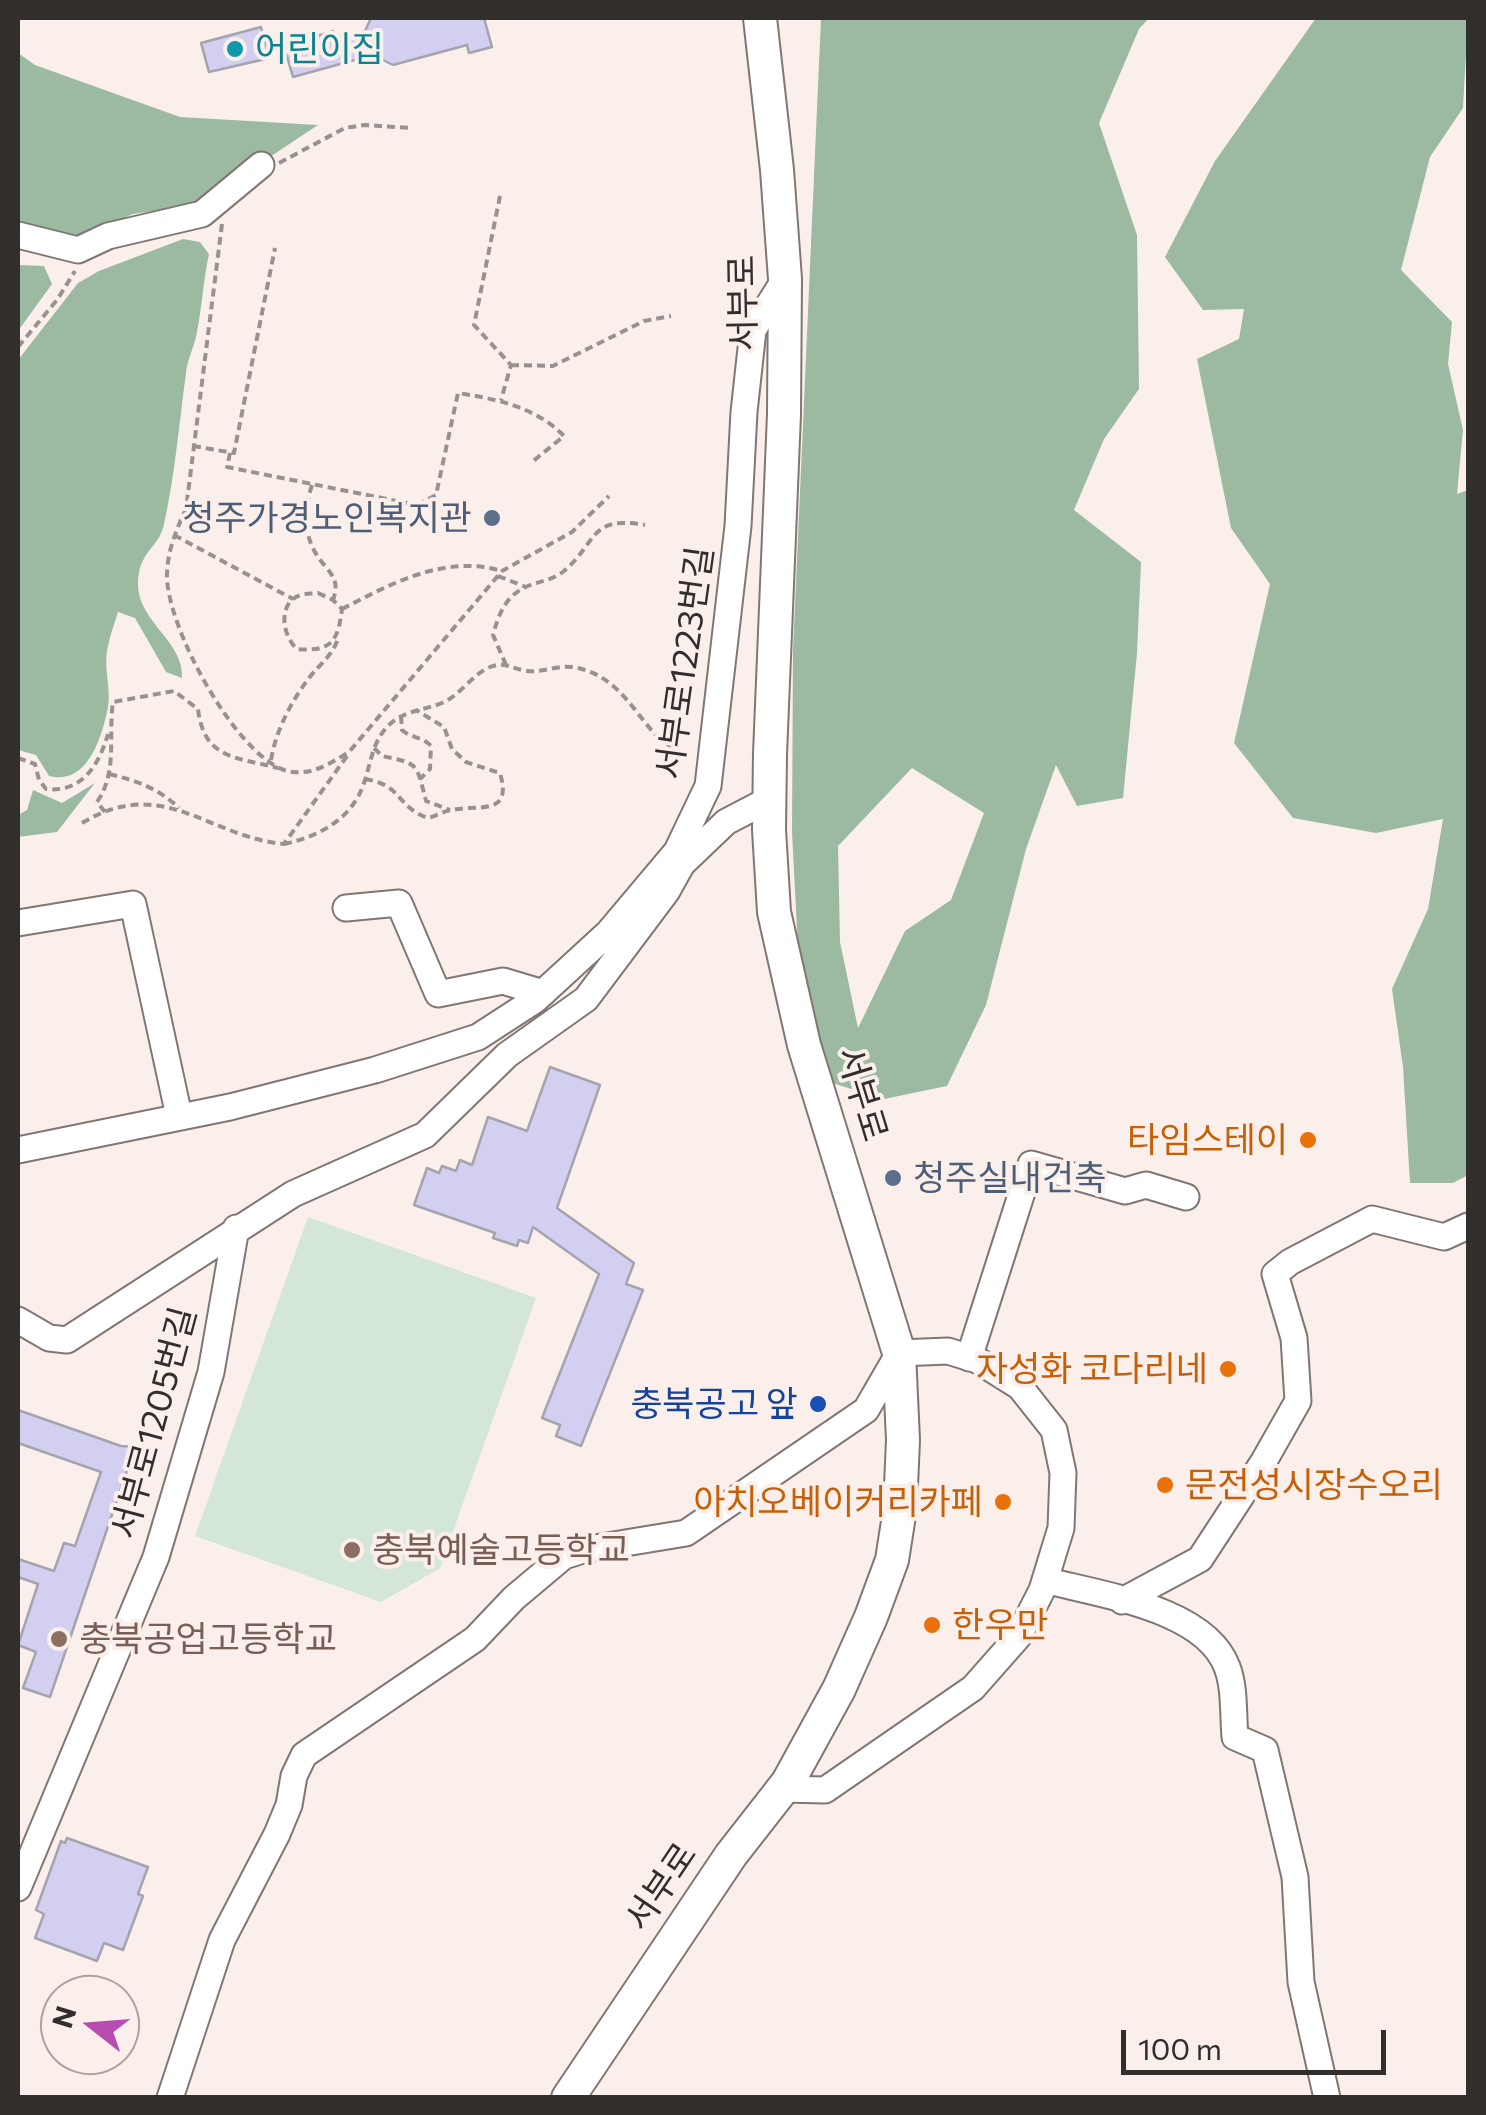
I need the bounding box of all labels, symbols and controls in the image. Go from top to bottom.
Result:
place label: 어린이집 [255,28,384,70]
marker: 어린이집 [224,38,246,60]
street label: 서부로 [721,254,765,352]
place label: 청주가경노인복지관 [182,497,472,539]
marker: 청주가경노인복지관 [481,507,503,529]
street label: 서부로1223번길 [648,544,722,782]
street label: 서부로 [828,1042,896,1146]
place label: 타임스테이 [1127,1119,1288,1161]
marker: 타임스테이 [1297,1129,1319,1151]
place label: 청주실내건축 [913,1157,1106,1199]
marker: 청주실내건축 [882,1167,904,1189]
street label: 서부로1205번길 [103,1303,205,1543]
place label: 자성화 코다리네 [976,1348,1208,1390]
marker: 자성화 코다리네 [1217,1358,1239,1380]
place label: 충북공고 앞 [630,1383,798,1425]
marker: 충북공고 앞 [807,1393,829,1415]
place label: 문전성시장수오리 [1185,1464,1443,1506]
marker: 문전성시장수오리 [1154,1474,1176,1496]
place label: 아치오베이커리카페 [693,1481,983,1523]
marker: 아치오베이커리카페 [992,1491,1014,1513]
place label: 충북예술고등학교 [372,1529,630,1571]
marker: 충북예술고등학교 [341,1539,363,1561]
place label: 한우만 [952,1604,1049,1646]
marker: 한우만 [921,1614,943,1636]
place label: 충북공업고등학교 [79,1618,337,1660]
marker: 충북공업고등학교 [48,1628,70,1650]
street label: 서부로 [617,1835,705,1939]
north arrow [40,1975,140,2075]
text: N [44,2002,83,2032]
scale bar [1126,2010,1391,2072]
text: 100 m [1138,2029,1222,2066]

